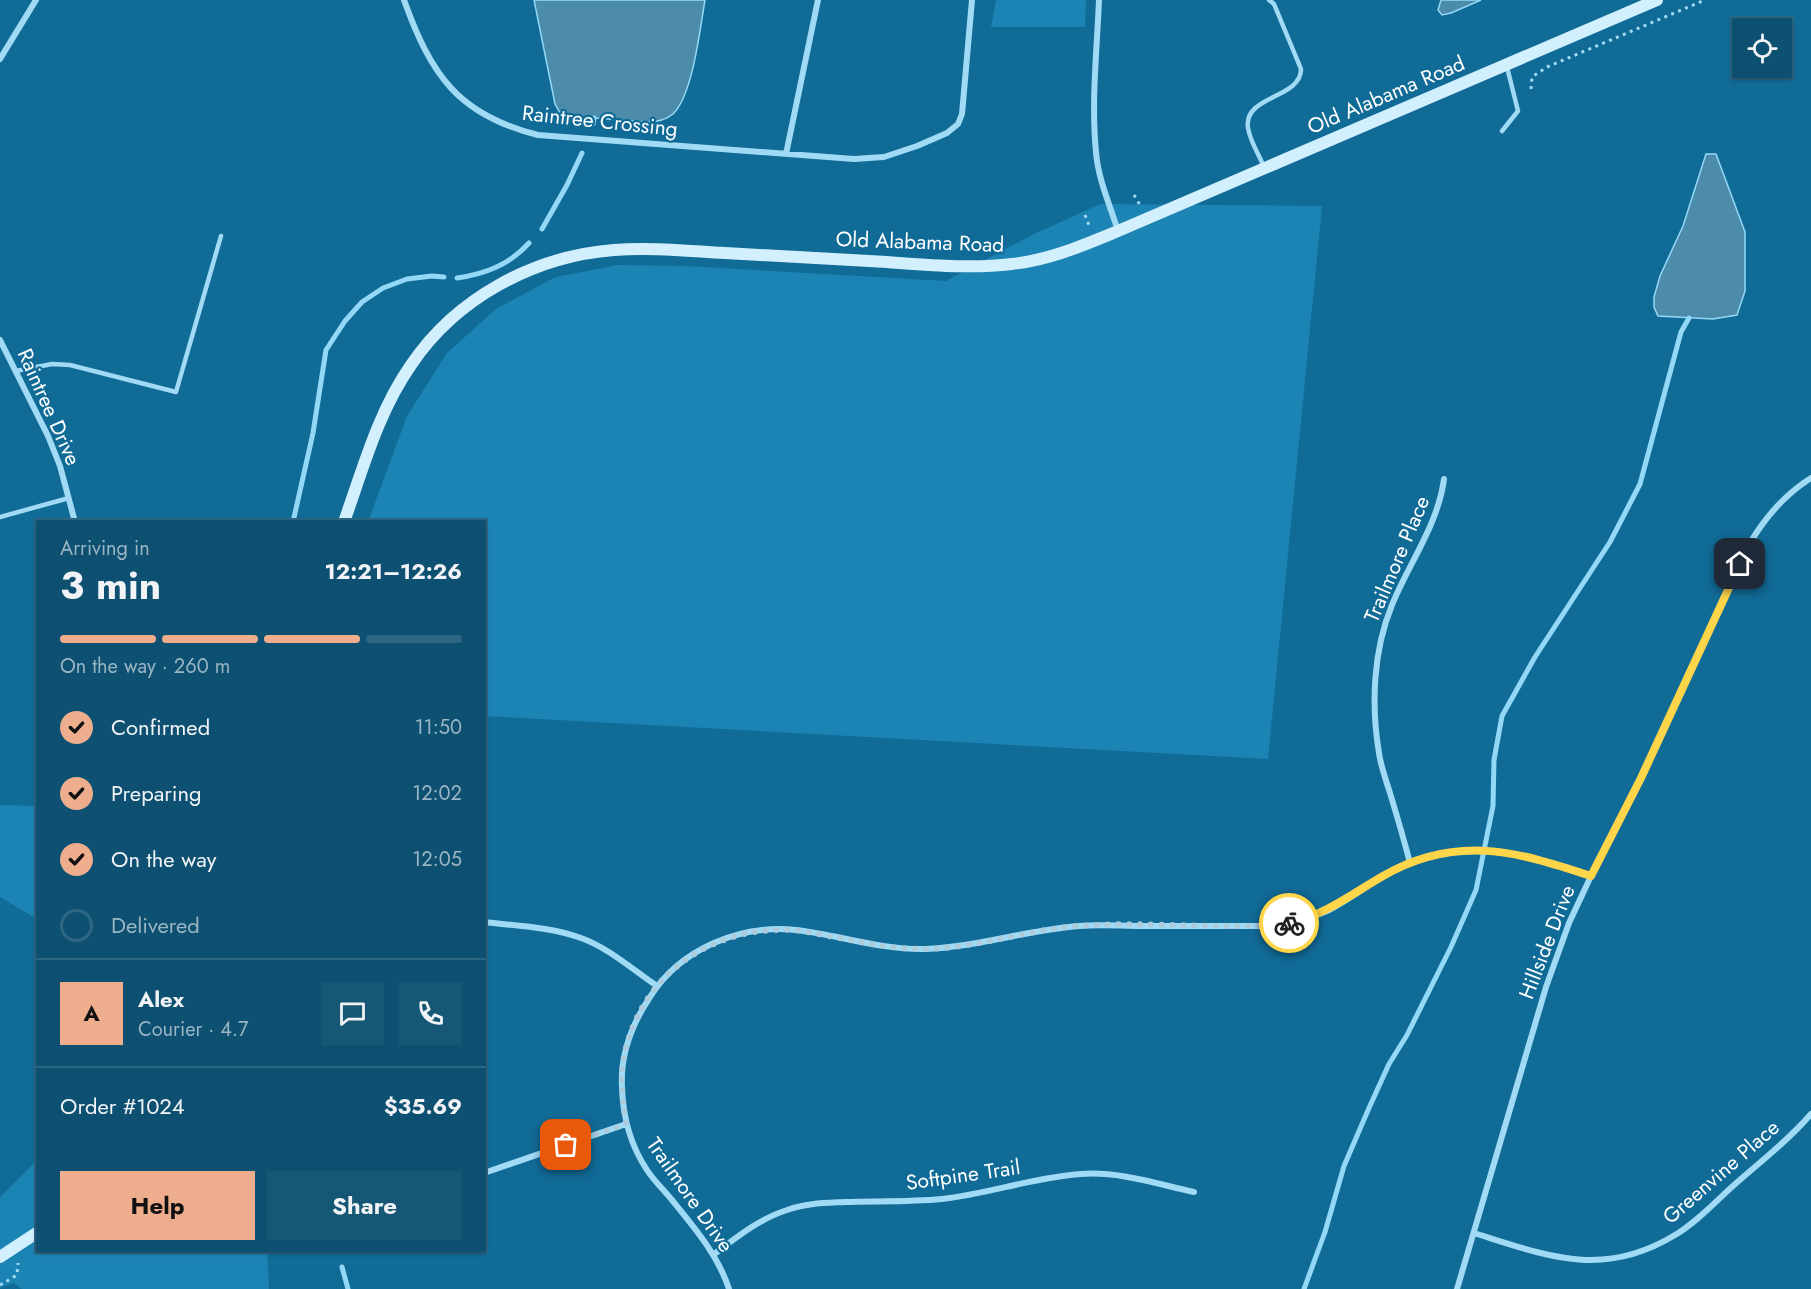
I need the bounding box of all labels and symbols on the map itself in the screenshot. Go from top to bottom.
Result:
street label: Old Alabama Road [1303,48,1469,142]
street label: Raintree Crossing [521,98,679,144]
street label: Old Alabama Road [835,224,1005,260]
street label: Raintree Drive [10,344,88,470]
street label: Trailmore Place [1357,491,1437,627]
pin [1714,538,1765,589]
street label: Hillside Drive [1512,881,1583,1003]
courier [1259,893,1319,953]
street label: Greenvine Place [1656,1113,1786,1231]
pin [540,1119,591,1170]
street label: Trailmore Drive [639,1131,741,1259]
street label: Softpine Trail [904,1152,1022,1198]

